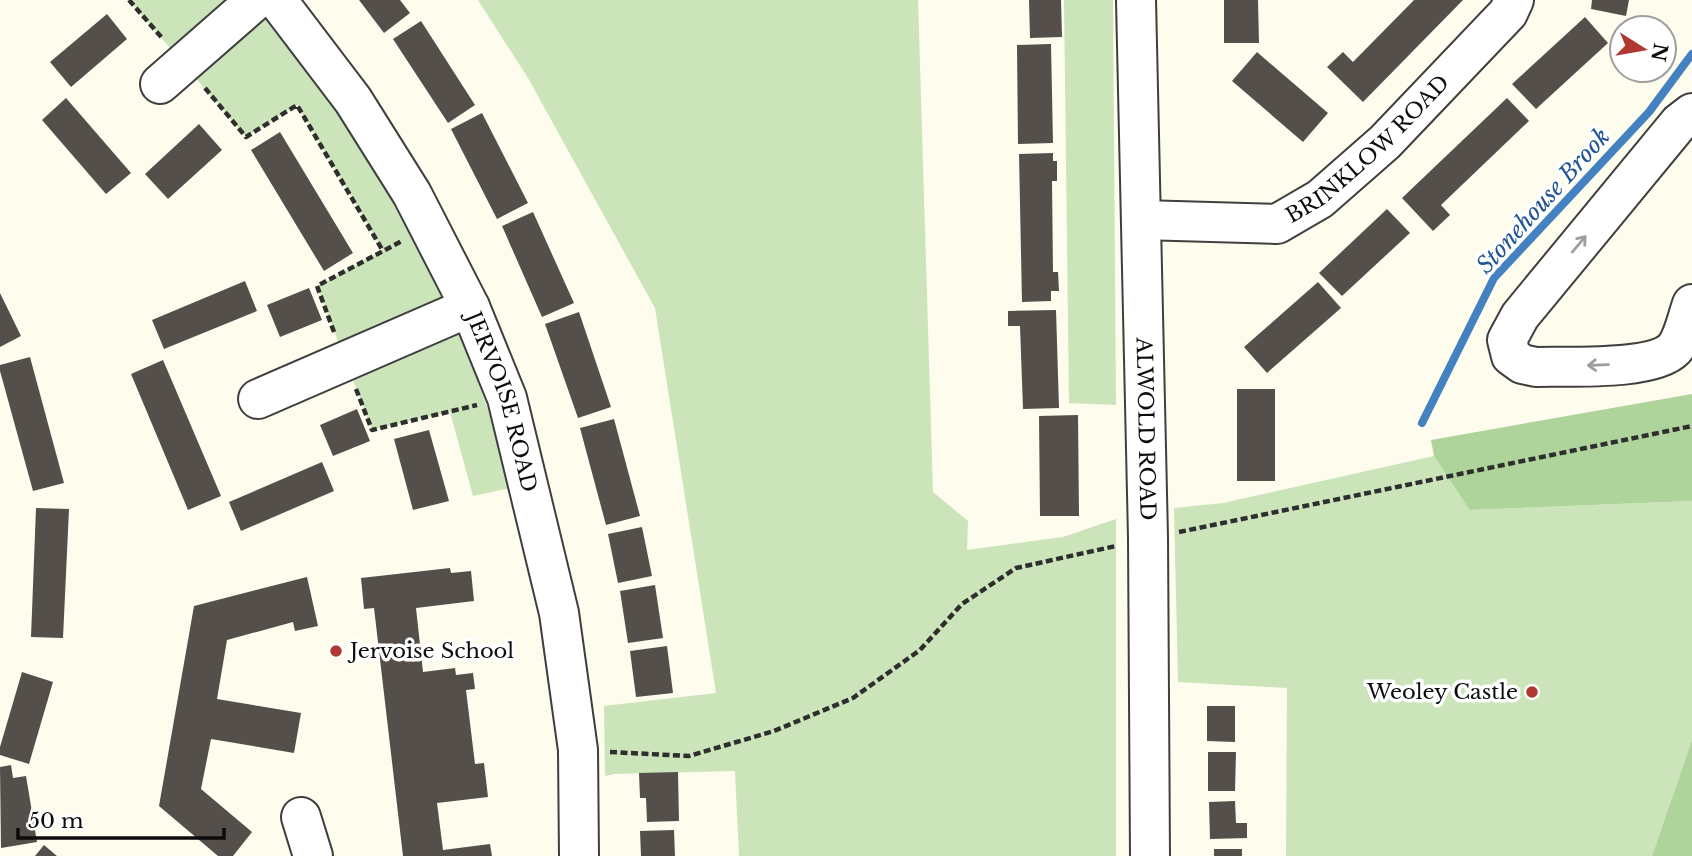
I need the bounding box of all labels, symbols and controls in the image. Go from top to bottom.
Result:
north arrow [1608,14,1678,84]
text: N [1646,41,1672,63]
street label: BRINKLOW ROAD [1281,70,1455,229]
water label: Stonehouse Brook [1470,123,1616,279]
one-way arrow [1572,235,1587,253]
street label: JERVOISE ROAD [459,305,542,495]
street label: ALWOLD ROAD [1131,336,1161,521]
one-way arrow [1587,358,1610,371]
place label: Jervoise School [347,638,514,664]
marker: Jervoise School [328,643,344,659]
place label: Weoley Castle [1366,679,1518,705]
marker: Weoley Castle [1524,684,1540,700]
scale bar [18,796,224,840]
text: 50 m [28,808,84,834]

